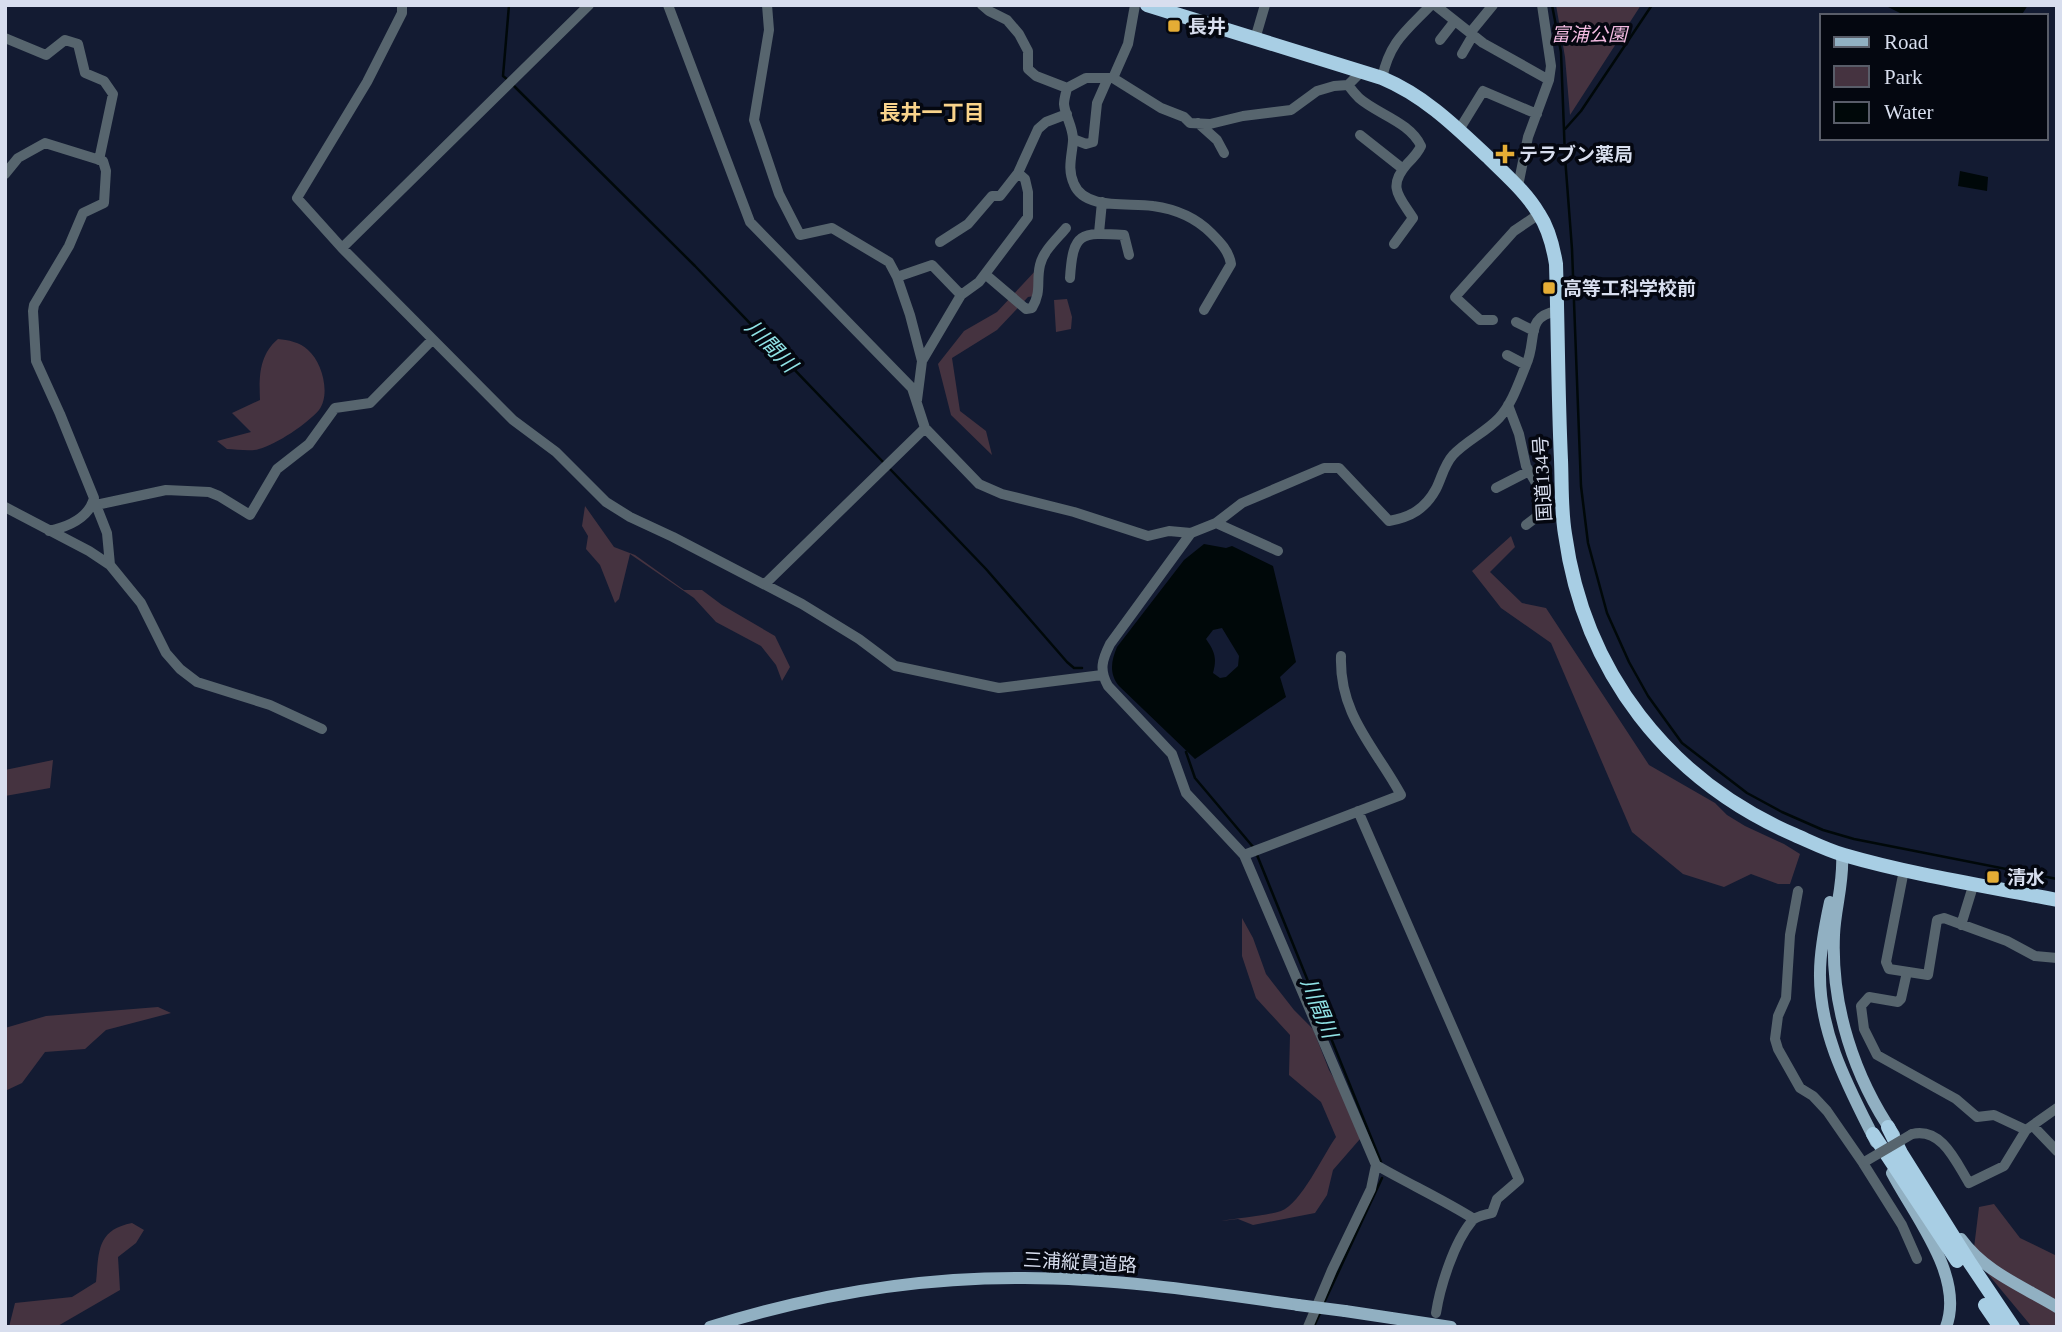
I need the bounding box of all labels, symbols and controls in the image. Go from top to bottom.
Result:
legend [1820,14,2048,140]
place label: 長井 [1188,16,1226,37]
marker: 長井 [1166,18,1182,34]
park label: 富浦公園 [1551,24,1630,45]
text: Road [1884,30,1929,54]
text: Park [1884,65,1923,89]
text: Water [1884,100,1934,124]
district label: 長井一丁目 [880,101,985,125]
place label: テラブン薬局 [1519,144,1633,165]
marker: テラブン薬局 [1497,146,1513,162]
place label: 高等工科学校前 [1563,278,1696,299]
marker: 高等工科学校前 [1541,280,1557,296]
water label: 川間川 [740,315,803,378]
street label: 国道134号 [1530,436,1555,522]
place label: 清水 [2007,867,2045,888]
marker: 清水 [1985,869,2001,885]
water label: 川間川 [1296,974,1343,1044]
street label: 三浦縦貫道路 [1022,1249,1137,1276]

